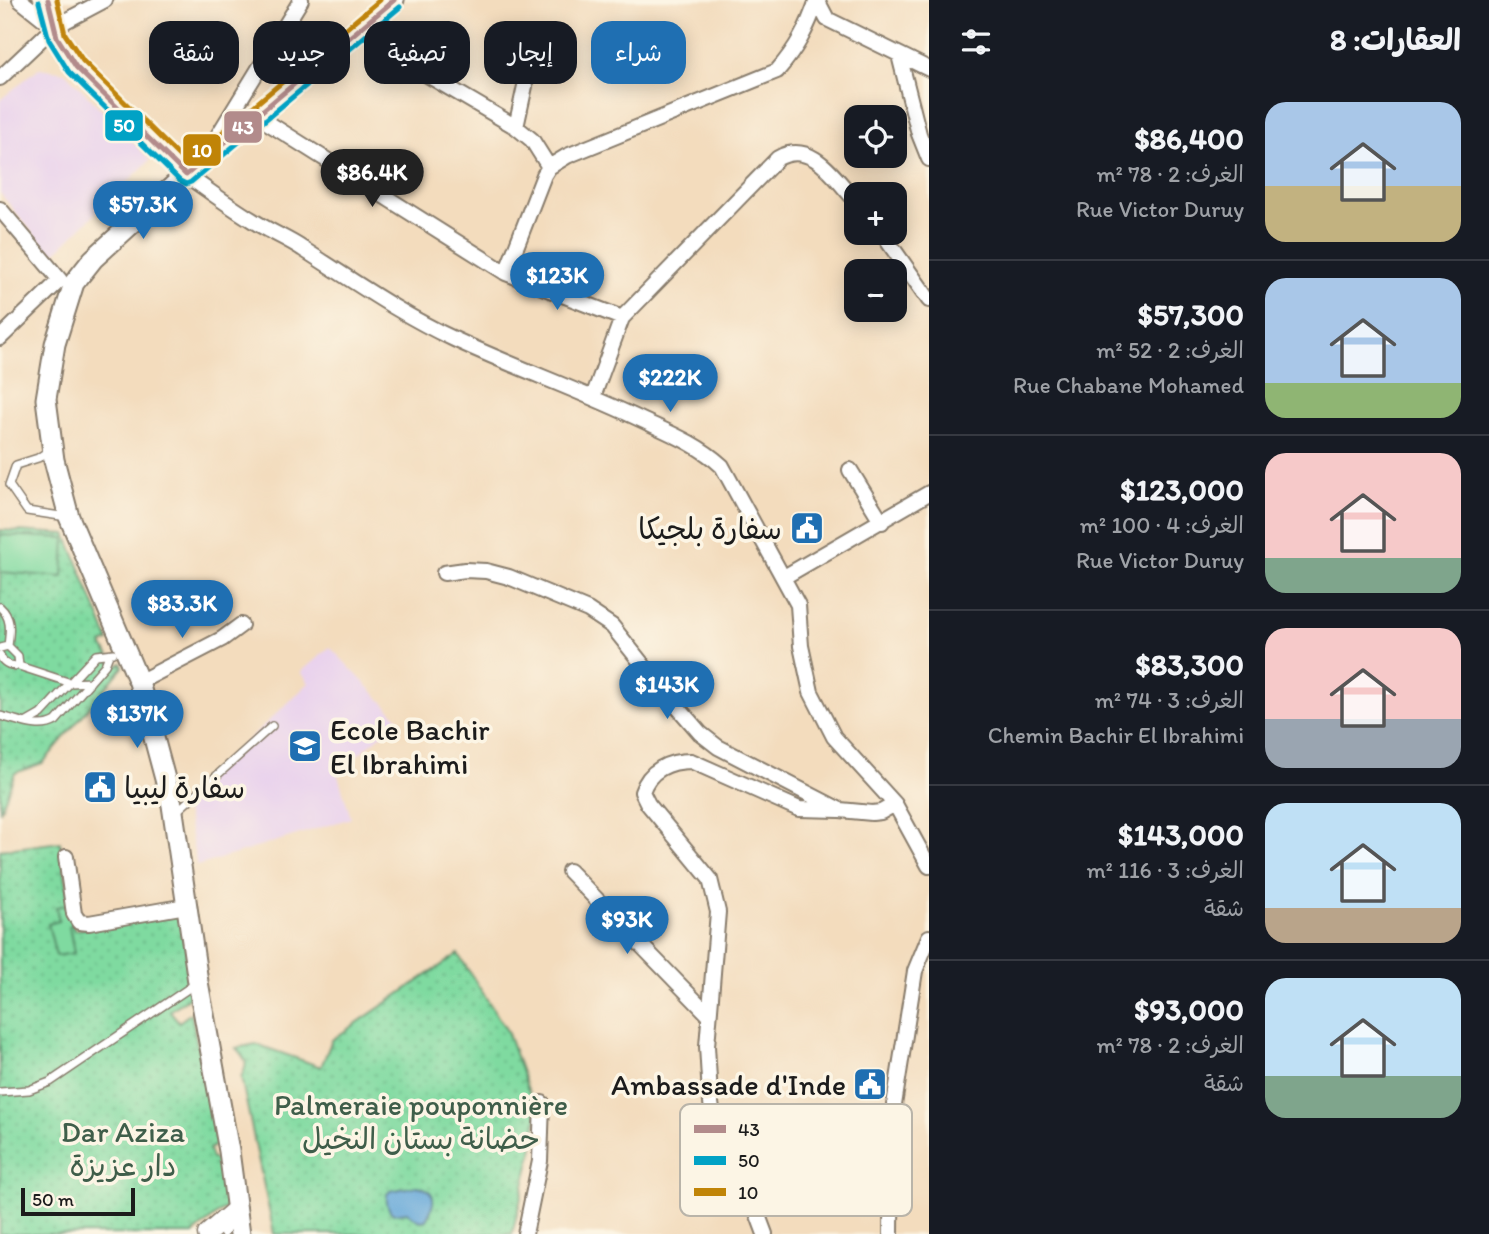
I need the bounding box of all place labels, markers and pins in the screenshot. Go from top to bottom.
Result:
pin: $86.4K [315,150,429,209]
pin: $57.3K [86,182,200,241]
pin: $123K [508,252,606,312]
pin: $222K [621,354,719,414]
public building icon: سفارة بلجيكا [788,509,826,547]
place label: سفارة بلجيكا [638,510,782,547]
pin: $83.3K [125,580,239,640]
pin: $143K [618,662,716,721]
pin: $137K [88,690,186,750]
place label: Ecole Bachir El Ibrahimi [330,711,490,782]
school or university icon: Ecole Bachir El Ibrahimi [286,727,324,765]
public building icon: سفارة ليبيا [81,768,119,806]
place label: سفارة ليبيا [124,769,245,806]
pin: $93K [586,897,668,956]
public building icon: Ambassade d'Inde [851,1065,889,1103]
place label: Ambassade d'Inde [611,1066,846,1103]

